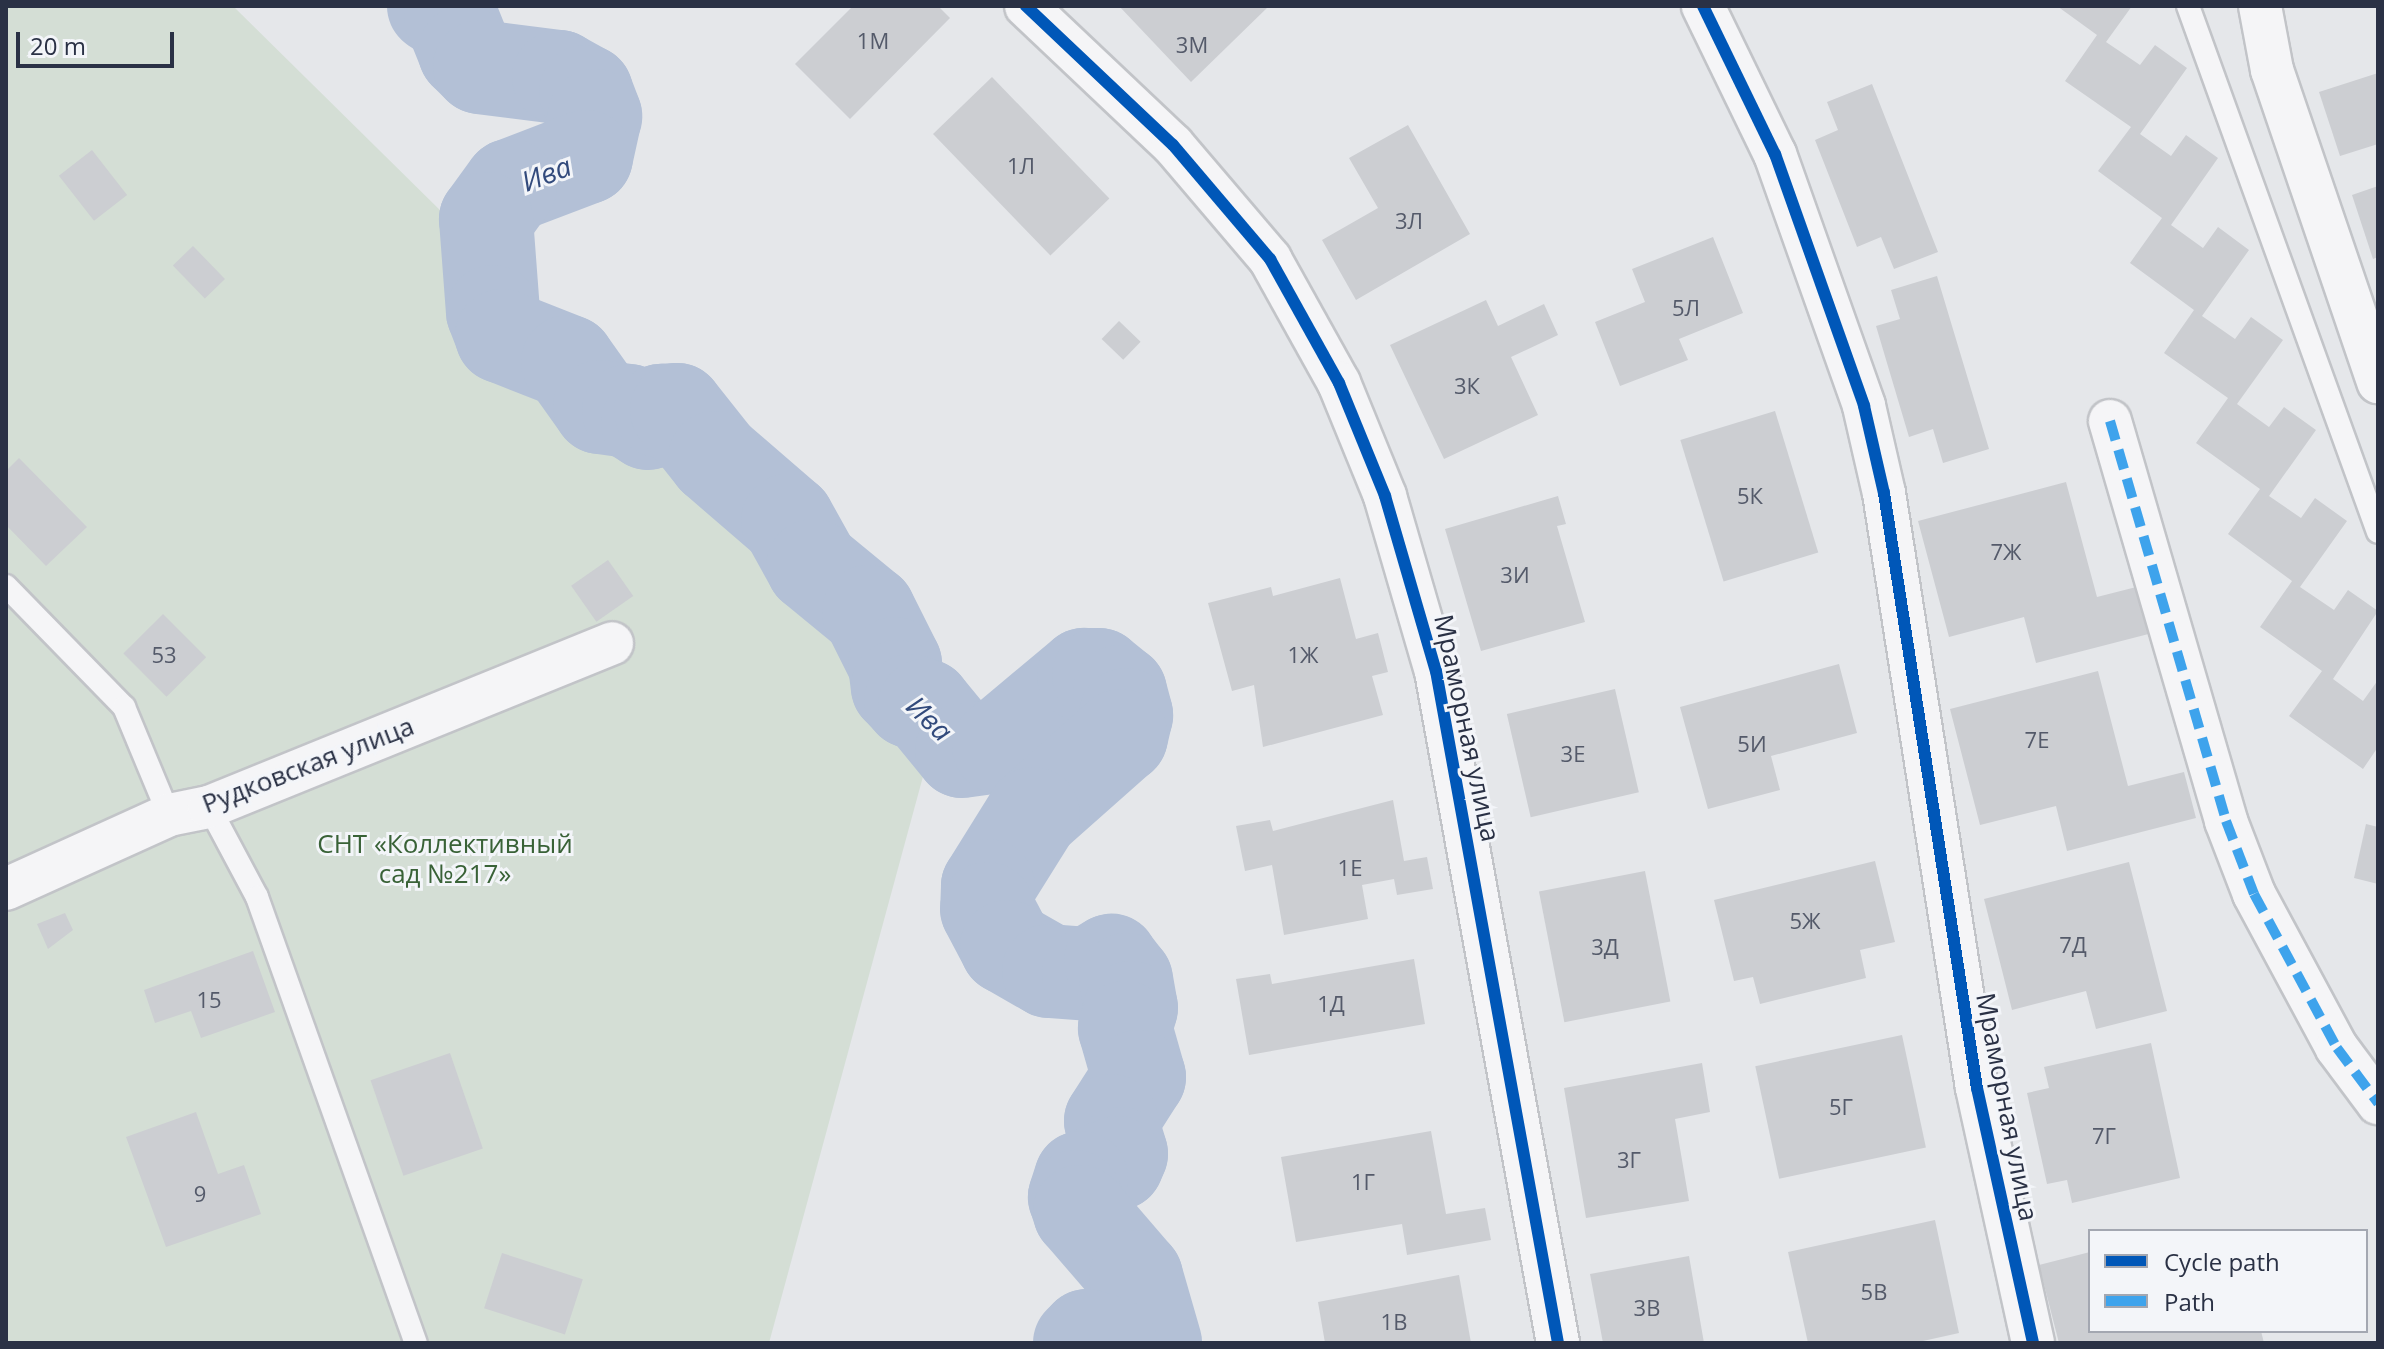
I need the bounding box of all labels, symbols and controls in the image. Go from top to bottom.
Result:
scale bar [20,16,178,66]
house number: 1М [857,28,889,54]
text: 20 m [30,29,86,62]
house number: 3М [1176,32,1208,58]
water label: Ива [516,148,576,198]
house number: 1Л [1007,153,1035,179]
house number: 3Л [1395,208,1423,234]
house number: 5Л [1672,295,1700,321]
house number: 3К [1454,373,1480,399]
house number: 5К [1737,483,1763,509]
house number: 7Ж [1990,539,2022,565]
house number: 3И [1500,562,1530,588]
street label: Мраморная улица [1428,612,1506,844]
house number: 53 [151,642,177,668]
house number: 1Ж [1287,642,1319,668]
water label: Ива [900,688,960,748]
street label: Рудковская улица [198,710,418,820]
house number: 7Е [2025,727,2049,753]
house number: 5И [1737,731,1767,757]
house number: 3Е [1561,741,1585,767]
park label: СНТ «Коллективный сад №217» [317,828,573,890]
house number: 1Е [1338,855,1362,881]
house number: 5Ж [1789,908,1821,934]
house number: 7Д [2059,932,2087,958]
house number: 3Д [1591,934,1619,960]
house number: 15 [196,987,222,1013]
street label: Мраморная улица [1970,990,2044,1224]
house number: 1Д [1317,991,1345,1017]
house number: 5Г [1829,1094,1853,1120]
house number: 7Г [2092,1123,2116,1149]
house number: 3Г [1617,1147,1641,1173]
house number: 1Г [1351,1169,1375,1195]
house number: 9 [194,1181,206,1207]
legend [2088,1229,2368,1333]
text: Cycle path [2164,1245,2280,1278]
house number: 5В [1861,1279,1887,1305]
text: Path [2164,1285,2215,1318]
house number: 3В [1634,1295,1660,1321]
house number: 1В [1381,1309,1407,1335]

